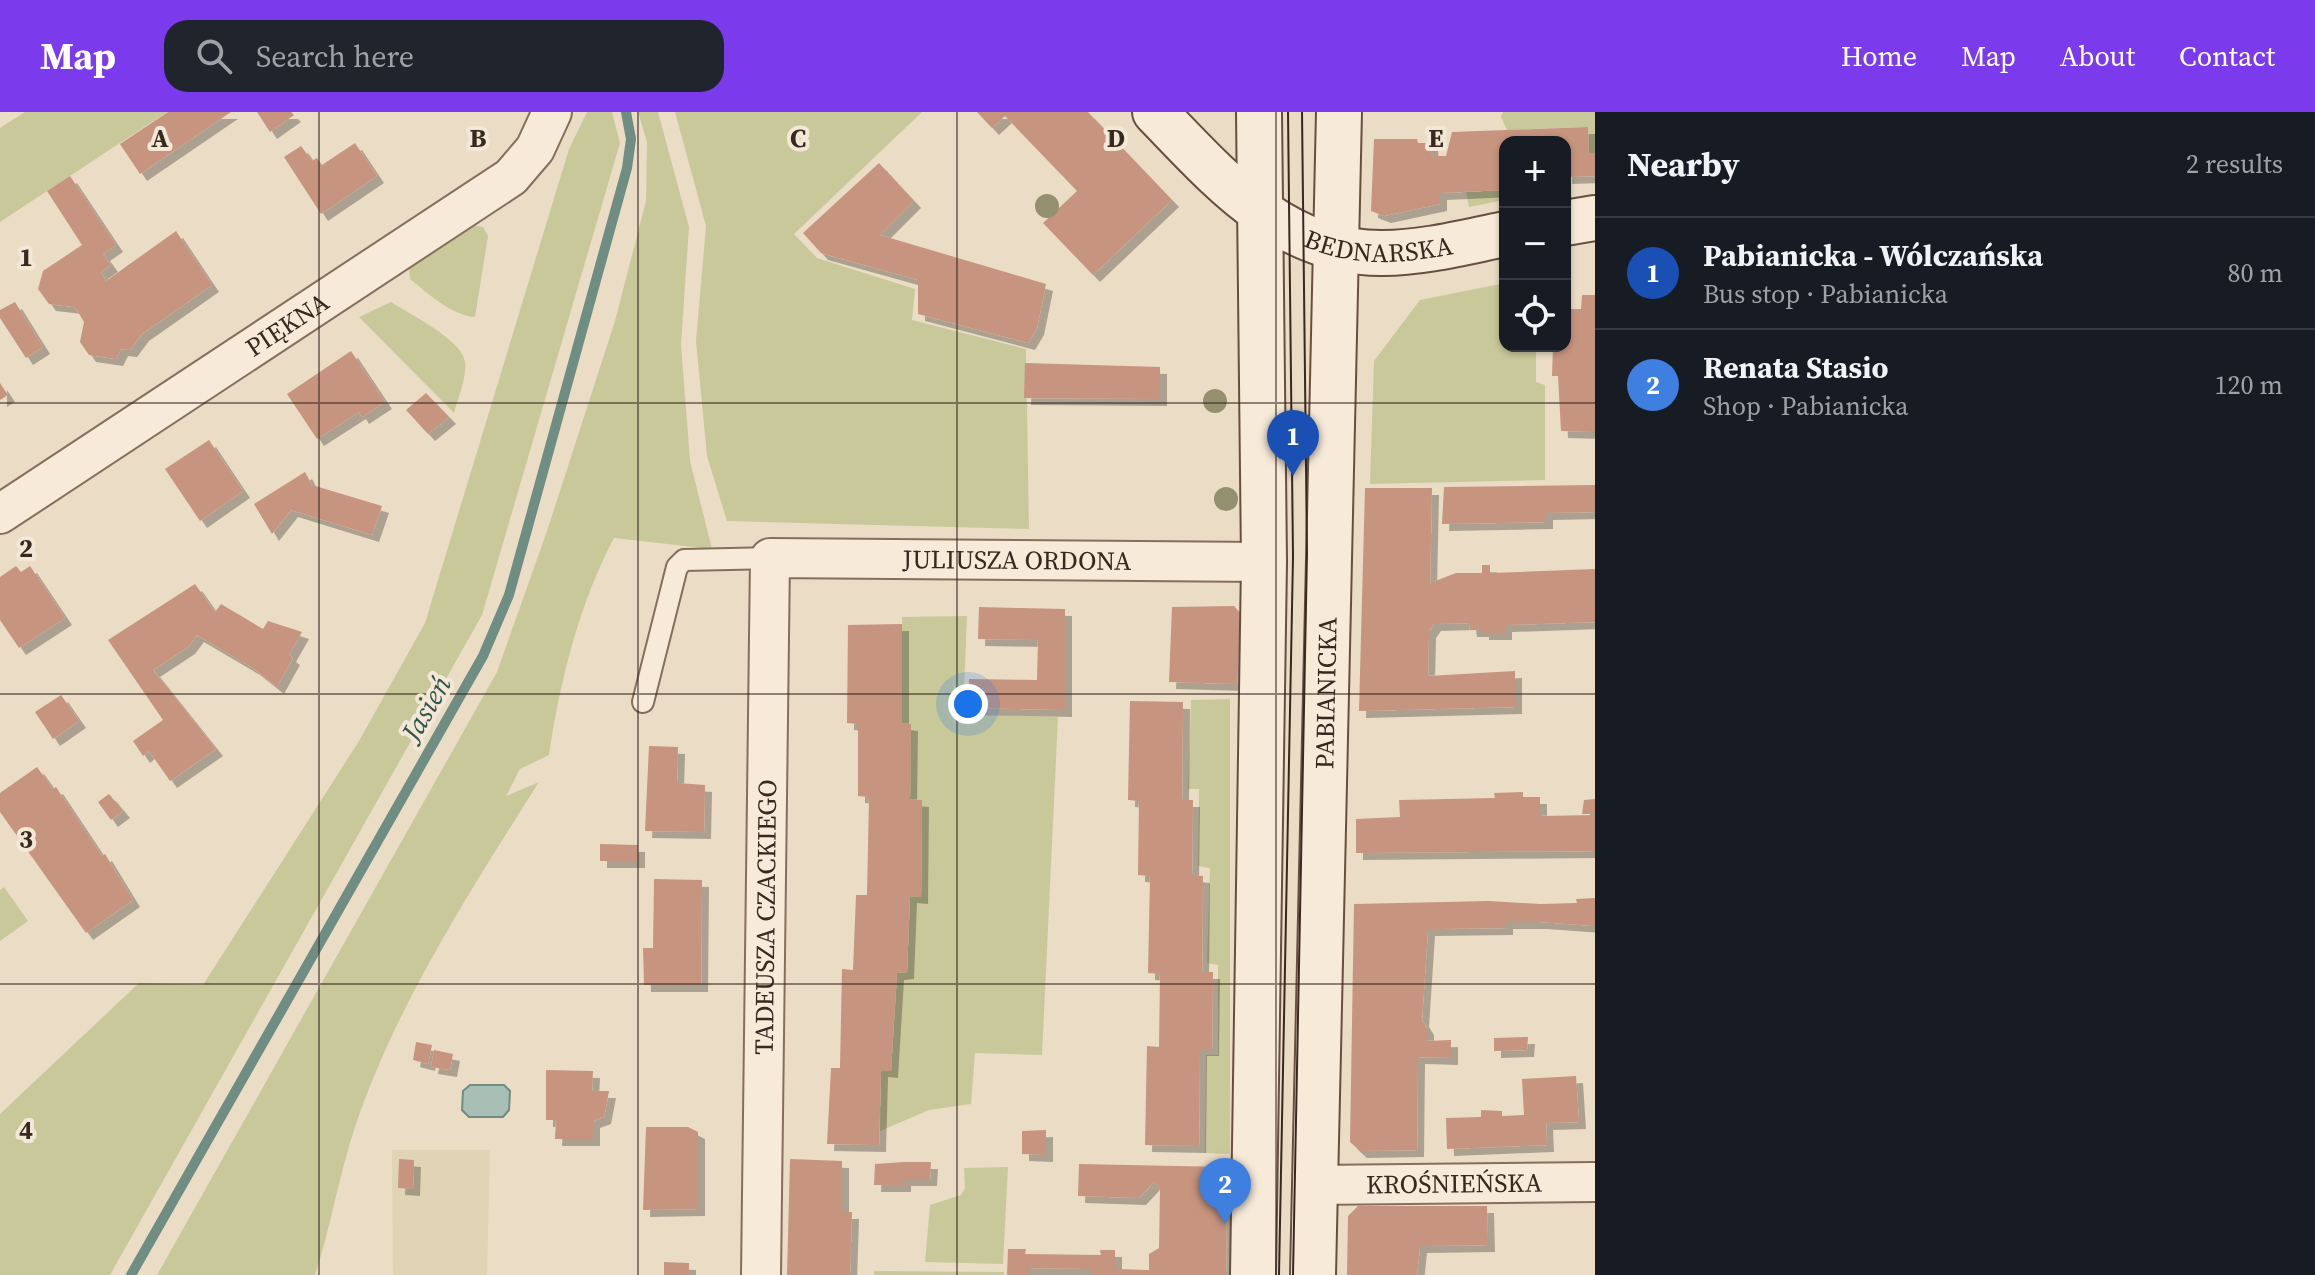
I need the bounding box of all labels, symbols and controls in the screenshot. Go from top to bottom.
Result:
search box [164,20,724,92]
text: Map [40,30,116,82]
icon: search [192,34,236,78]
text: Search here [256,36,414,77]
text: Home [1841,37,1917,75]
text: Map [1961,37,2016,75]
text: About [2060,37,2135,75]
text: Contact [2179,37,2275,75]
text: A [151,120,169,156]
text: B [470,120,487,156]
text: C [790,120,806,156]
text: D [1107,120,1125,156]
text: E [1428,120,1444,156]
map controls [1499,136,1571,352]
button: + [1499,136,1571,208]
text: Nearby [1627,141,1740,187]
text: 2 results [2186,146,2283,182]
button: − [1499,208,1571,280]
street label: BEDNARSKA [1299,221,1456,271]
text: Pabianicka - Wólczańska [1703,235,2043,276]
text: 1 [19,239,33,275]
text: 1 [1646,255,1660,291]
text: 80 m [2228,255,2283,291]
text: Bus stop · Pabianicka [1703,276,1948,312]
button: locate [1499,280,1571,352]
street label: PIĘKNA [238,284,336,365]
text: Renata Stasio [1703,347,1888,388]
text: 2 [1646,367,1660,403]
text: 120 m [2215,367,2283,403]
text: Shop · Pabianicka [1703,388,1909,424]
pin: 1 [1267,410,1319,476]
text: 2 [19,530,33,566]
street label: JULIUSZA ORDONA [901,541,1131,579]
street label: PABIANICKA [1306,617,1346,770]
water label: Jasień [390,668,460,751]
your location [948,684,988,724]
street label: TADEUSZA CZACKIEGO [746,779,785,1055]
text: 3 [19,821,33,857]
text: 4 [19,1112,33,1148]
pin: 2 [1199,1158,1251,1224]
street label: KROŚNIEŃSKA [1366,1165,1542,1202]

